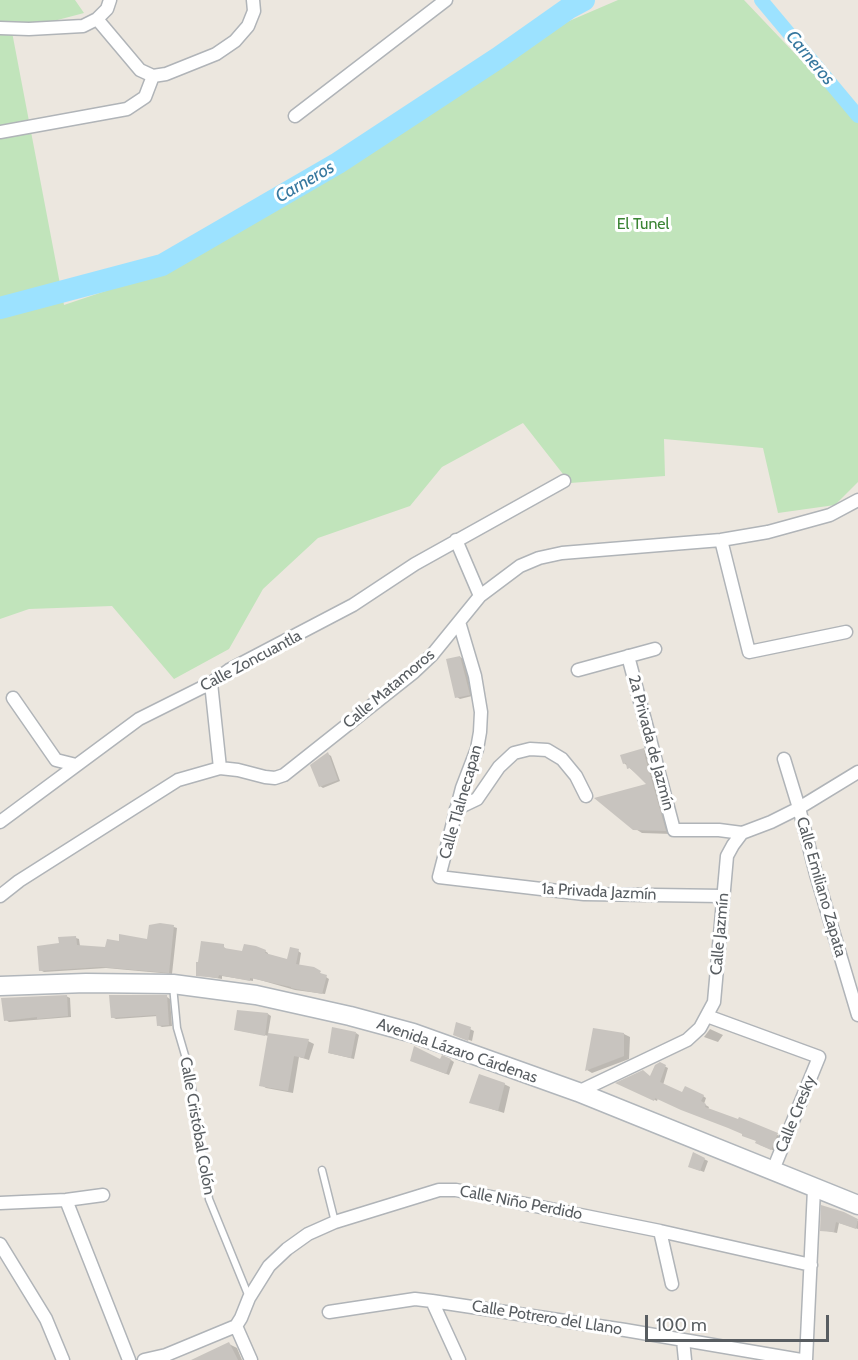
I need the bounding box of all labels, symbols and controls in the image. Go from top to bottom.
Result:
water label: Carneros [781,26,839,90]
water label: Carneros [272,157,338,207]
park label: El Tunel [617,214,669,234]
street label: Calle Zoncuantla [197,626,305,696]
street label: Calle Matamoros [339,645,439,733]
street label: 2a Privada de Jazmín [624,673,678,813]
street label: Calle Tlalnecapan [435,743,487,861]
street label: Calle Emiliano Zapata [792,815,850,959]
street label: 1a Privada Jazmín [541,879,657,905]
street label: Calle Jazmín [707,892,733,976]
street label: Avenida Lázaro Cárdenas [374,1014,540,1088]
street label: Calle Cristóbal Colón [175,1056,219,1196]
street label: Calle Cresky [772,1073,820,1155]
street label: Calle Niño Perdido [458,1182,584,1224]
street label: Calle Potrero del Llano [471,1297,623,1339]
scale bar [648,1303,832,1341]
text: 100 m [656,1314,707,1336]

